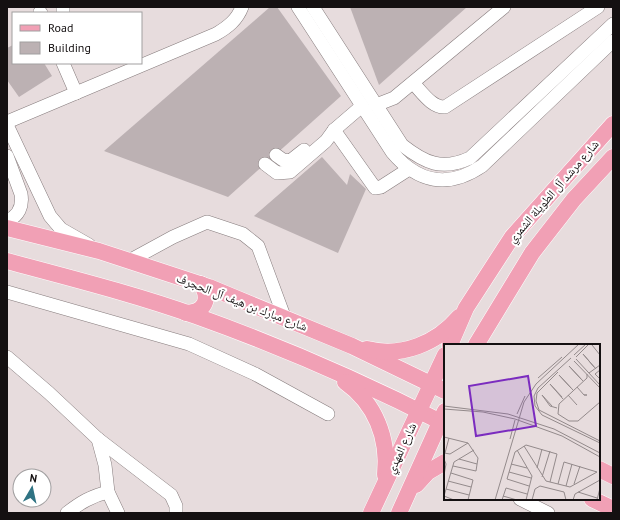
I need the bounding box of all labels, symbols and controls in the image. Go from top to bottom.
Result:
legend [12,12,142,64]
text: Road [48,20,73,35]
text: Building [48,40,91,55]
street label: شارع مرشد آل الطويلة الشمري [504,137,604,247]
street label: شارع مبارك بن هيف آل الحجرف [174,270,310,335]
inset map [444,344,600,500]
street label: شارع المهدي [383,420,422,477]
north arrow [12,468,52,508]
text: N [29,471,38,486]

